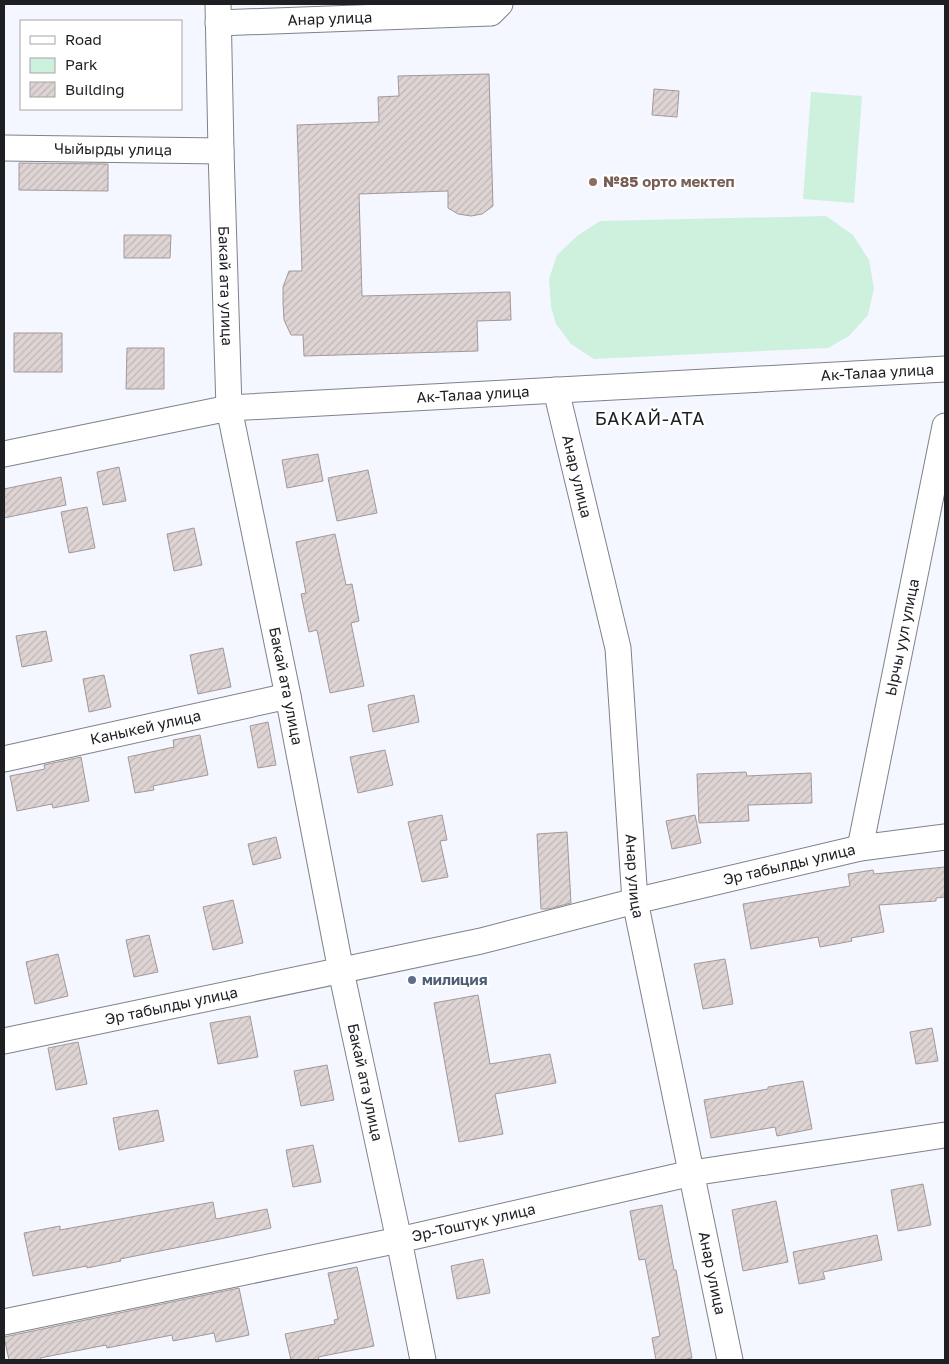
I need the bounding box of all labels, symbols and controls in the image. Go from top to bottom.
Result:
street label: Анар улица [287,7,373,28]
legend [20,20,182,110]
text: Road [65,30,102,48]
text: Park [65,55,98,73]
text: Building [65,80,125,98]
street label: Чыйырды улица [54,139,172,158]
place label: №85 орто мектеп [603,172,734,190]
marker: №85 орто мектеп [587,176,599,188]
street label: Бакай ата улица [215,226,237,346]
street label: Ак-Талаа улица [820,360,934,384]
street label: Ак-Талаа улица [416,382,530,406]
district label: БАКАЙ-АТА [595,407,705,429]
street label: Анар улица [559,433,596,520]
street label: Ырчы уул улица [881,577,922,697]
street label: Бакай ата улица [266,625,307,746]
street label: Каныкей улица [88,706,202,748]
street label: Анар улица [623,833,648,920]
street label: Эр табылды улица [721,839,857,888]
place label: милиция [422,970,488,988]
marker: милиция [406,974,418,986]
street label: Эр табылды улица [103,982,239,1028]
street label: Бакай ата улица [345,1021,387,1143]
street label: Эр-Тоштук улица [410,1199,537,1245]
street label: Анар улица [696,1230,730,1316]

